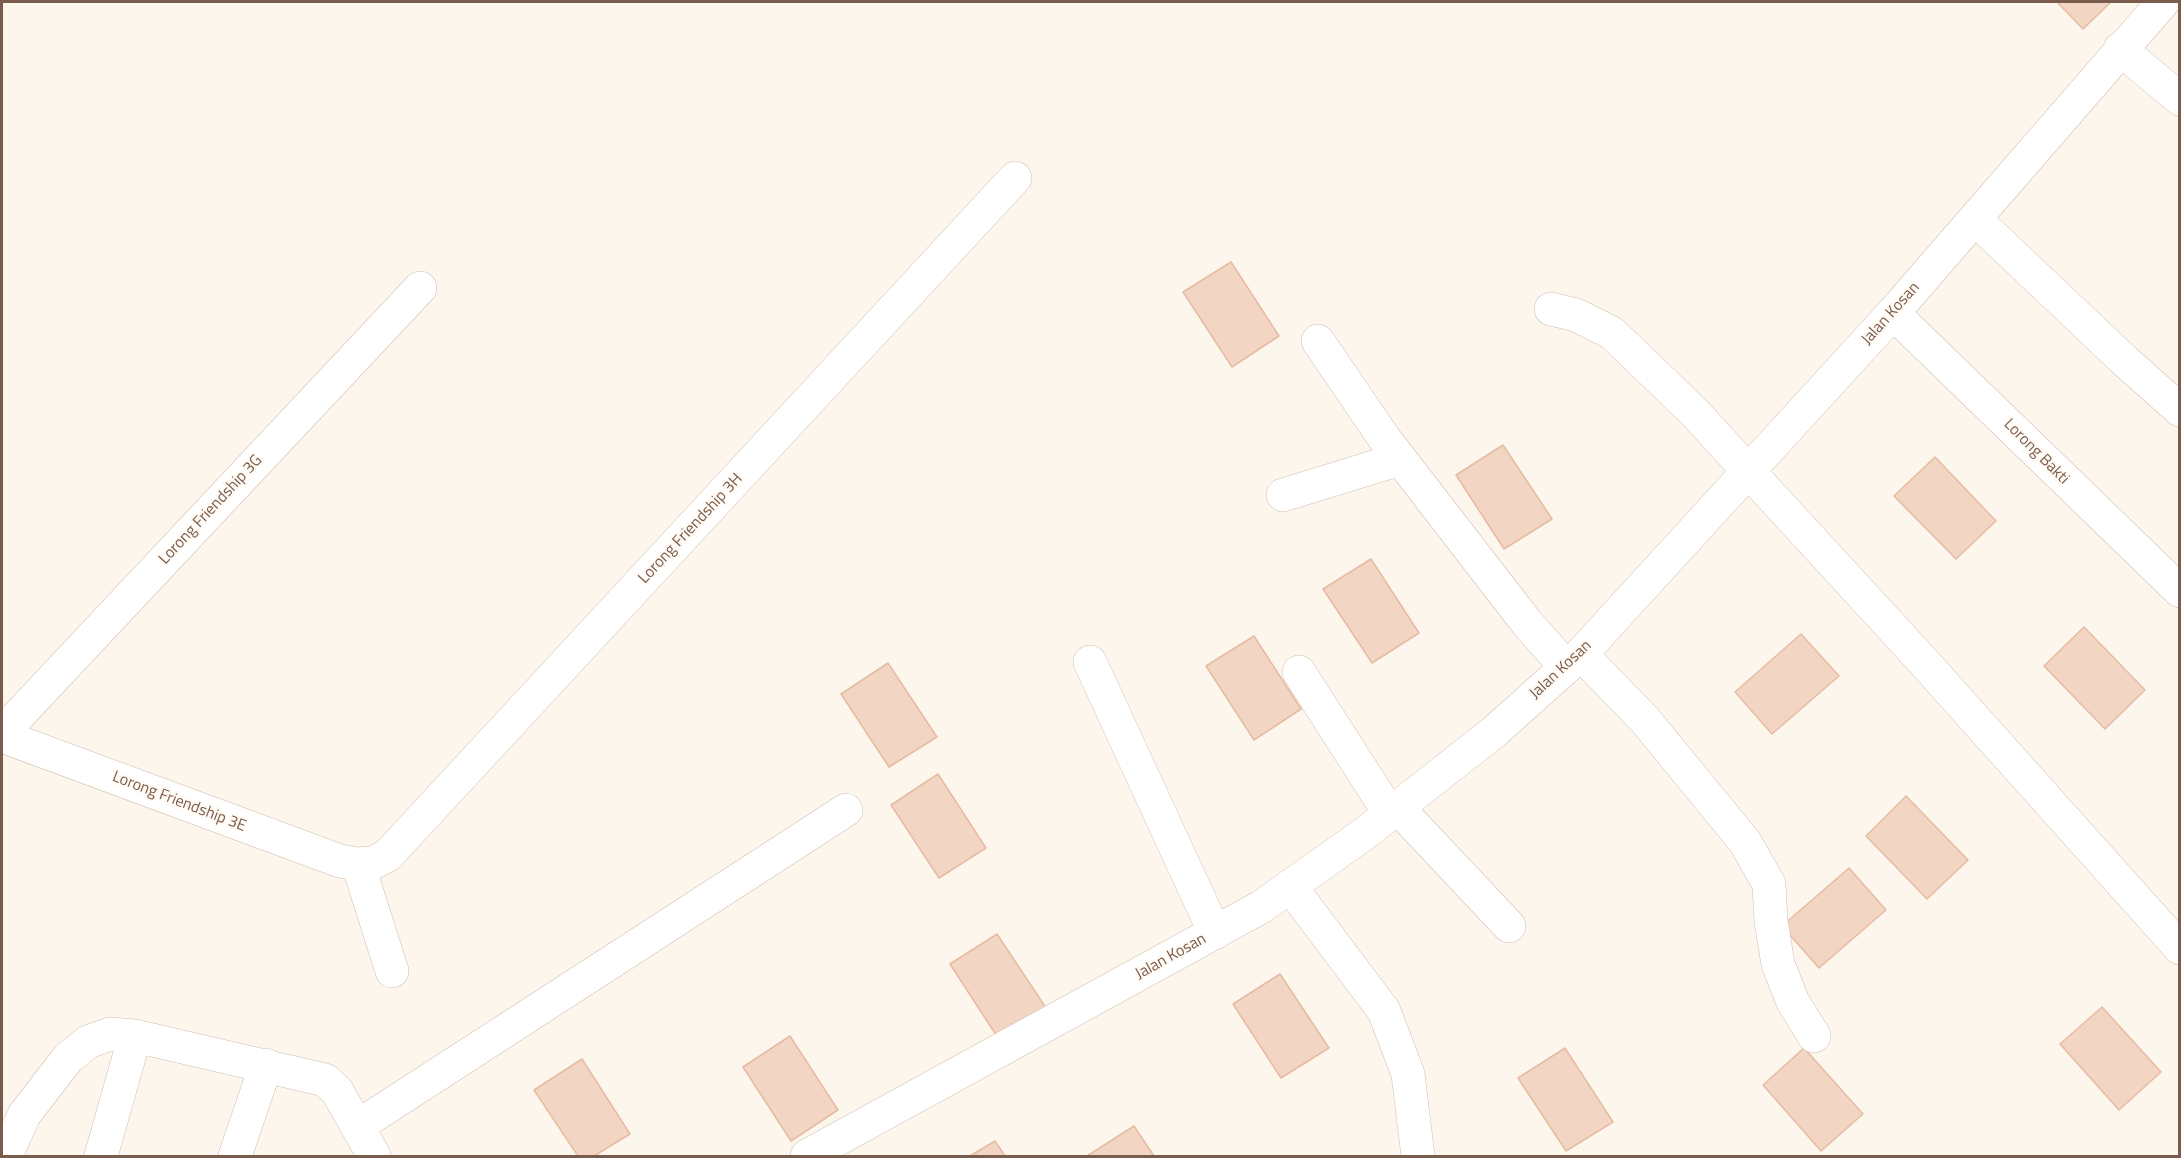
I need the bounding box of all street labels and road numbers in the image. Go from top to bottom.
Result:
street label: Jalan Kosan [1858,279,1924,349]
street label: Lorong Bakti [1999,415,2073,489]
street label: Lorong Friendship 3G [155,451,267,569]
street label: Lorong Friendship 3H [635,470,747,588]
street label: Jalan Kosan [1526,636,1596,704]
street label: Lorong Friendship 3E [109,768,249,836]
street label: Jalan Kosan [1132,930,1210,984]

